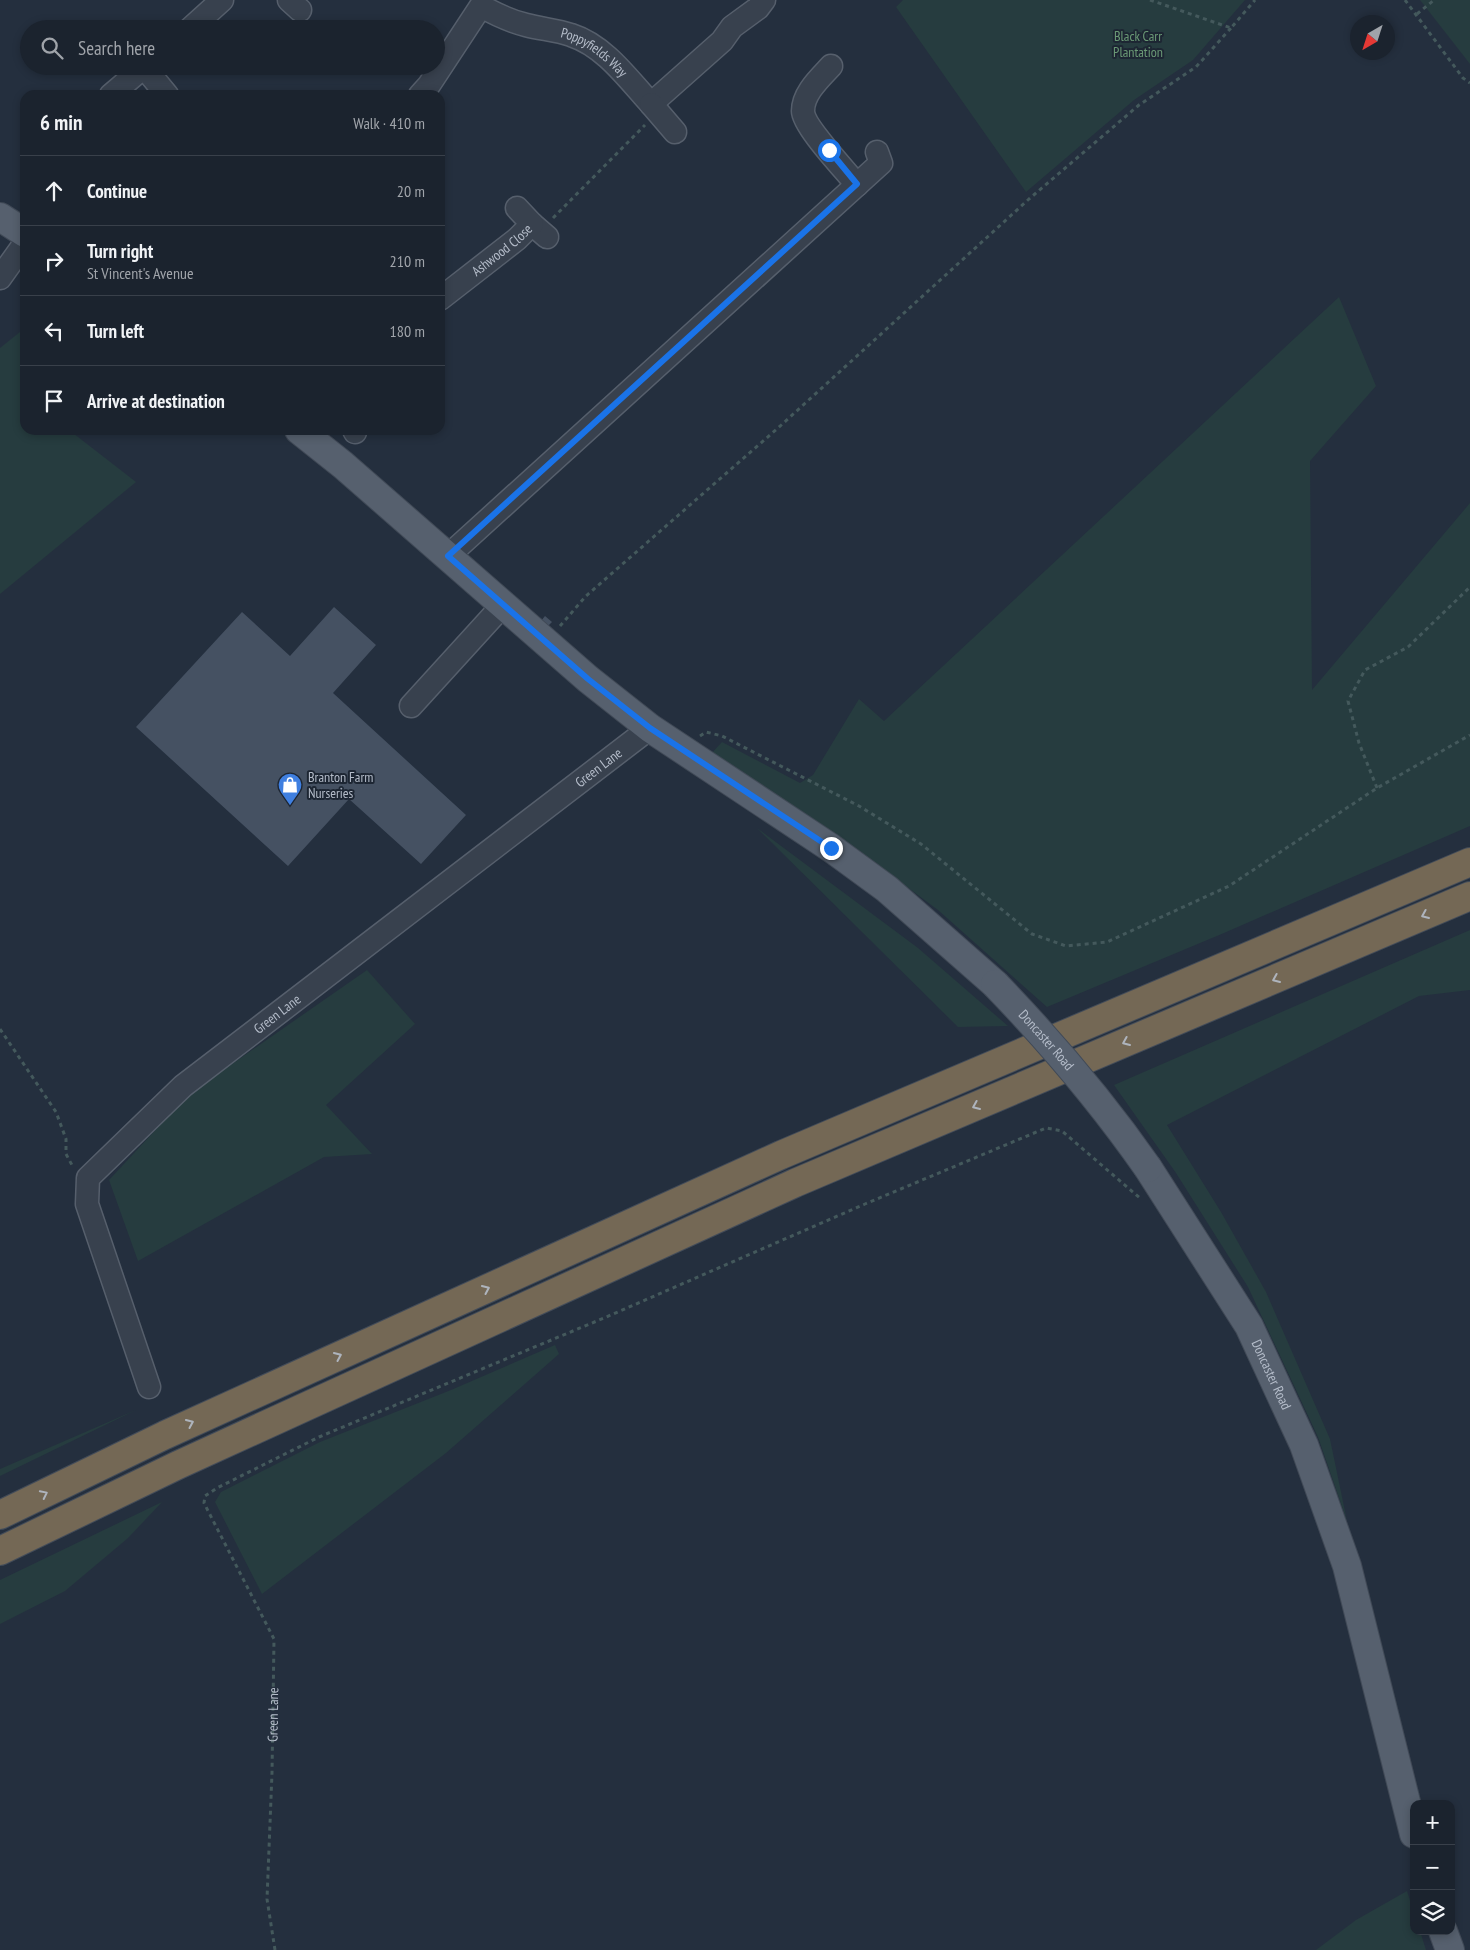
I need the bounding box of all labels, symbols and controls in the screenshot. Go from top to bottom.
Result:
north arrow [1350,15,1395,60]
search box [20,20,445,75]
street label: Poppyfields Way [559,23,632,81]
park label: Black Carr Plantation [1113,27,1163,61]
icon: search [38,34,66,62]
text: Search here [78,36,155,60]
text: 6 min [40,109,82,136]
text: Walk · 410 m [353,113,425,133]
route start [818,139,841,162]
icon: ahead [40,177,68,205]
text: Continue [87,179,147,203]
text: 20 m [397,181,425,201]
street label: Ashwood Close [468,220,536,280]
text: Turn right [87,239,153,263]
icon: right [40,247,68,275]
text: 210 m [390,251,425,271]
text: St Vincent's Avenue [87,263,194,283]
icon: left [40,317,68,345]
text: Turn left [87,319,144,343]
text: 180 m [390,321,425,341]
icon: arrive [40,387,68,415]
text: Arrive at destination [87,389,225,413]
street label: Green Lane [571,744,626,791]
place label: Branton Farm Nurseries [308,768,373,802]
shop icon: Branton Farm Nurseries [277,772,303,806]
route end [820,837,843,860]
one-way arrow [1421,909,1430,920]
one-way arrow [1272,972,1281,983]
street label: Green Lane [250,990,304,1038]
street label: Doncaster Road [1015,1006,1078,1074]
one-way arrow [1122,1036,1131,1047]
one-way arrow [973,1100,981,1110]
one-way arrow [481,1285,490,1295]
street label: Doncaster Road [1247,1337,1295,1412]
one-way arrow [333,1352,342,1362]
one-way arrow [185,1419,194,1430]
one-way arrow [39,1490,48,1500]
street label: Green Lane [263,1687,282,1742]
map controls [1410,1800,1455,1935]
button: + [1410,1800,1455,1845]
button: − [1410,1845,1455,1890]
button: layers [1410,1890,1455,1935]

